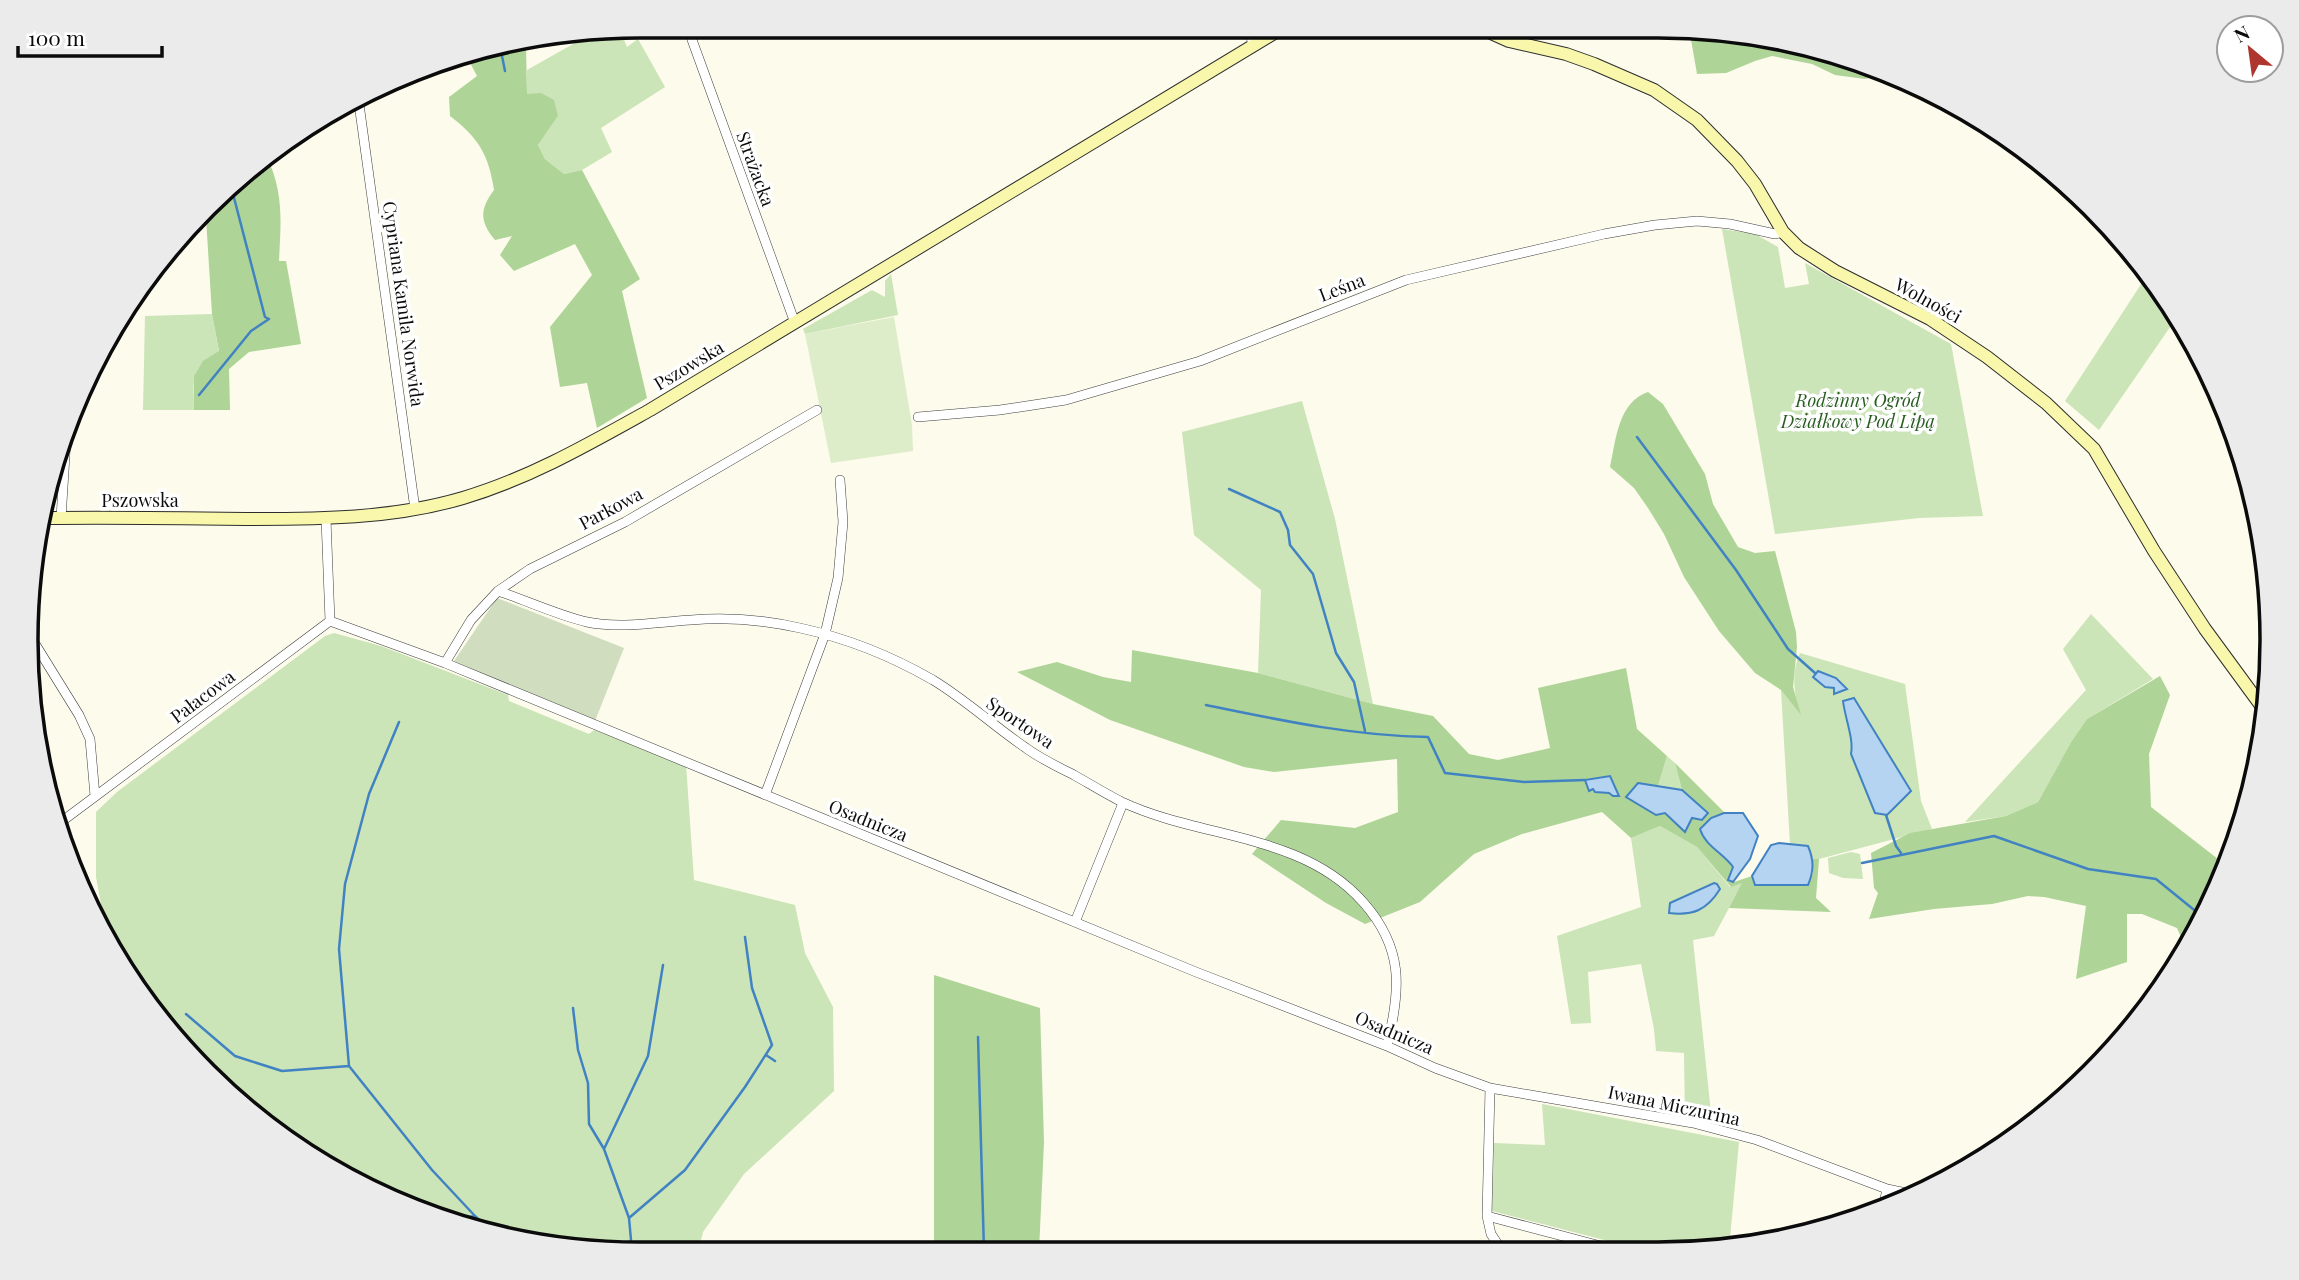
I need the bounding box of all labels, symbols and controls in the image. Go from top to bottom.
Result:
scale bar [18,14,161,58]
north arrow [2215,14,2285,84]
text: N [2229,18,2254,48]
text: 100 m [28,23,85,51]
street label: Strażacka [731,128,781,209]
street label: Cypriana Kamila Norwida [378,200,430,408]
street label: Leśna [1315,267,1368,307]
street label: Wolności [1890,272,1966,328]
street label: Pszowska [649,335,728,395]
park label: Rodzinny Ogród Działkowy Pod Lipą [1780,388,1935,433]
street label: Parkowa [574,481,647,535]
street label: Pszowska [101,488,179,512]
street label: Pałacowa [165,664,239,728]
street label: Sportowa [982,691,1059,754]
street label: Osadnicza [825,793,911,847]
street label: Osadnicza [1351,1005,1437,1059]
street label: Iwana Miczurina [1606,1079,1742,1131]

